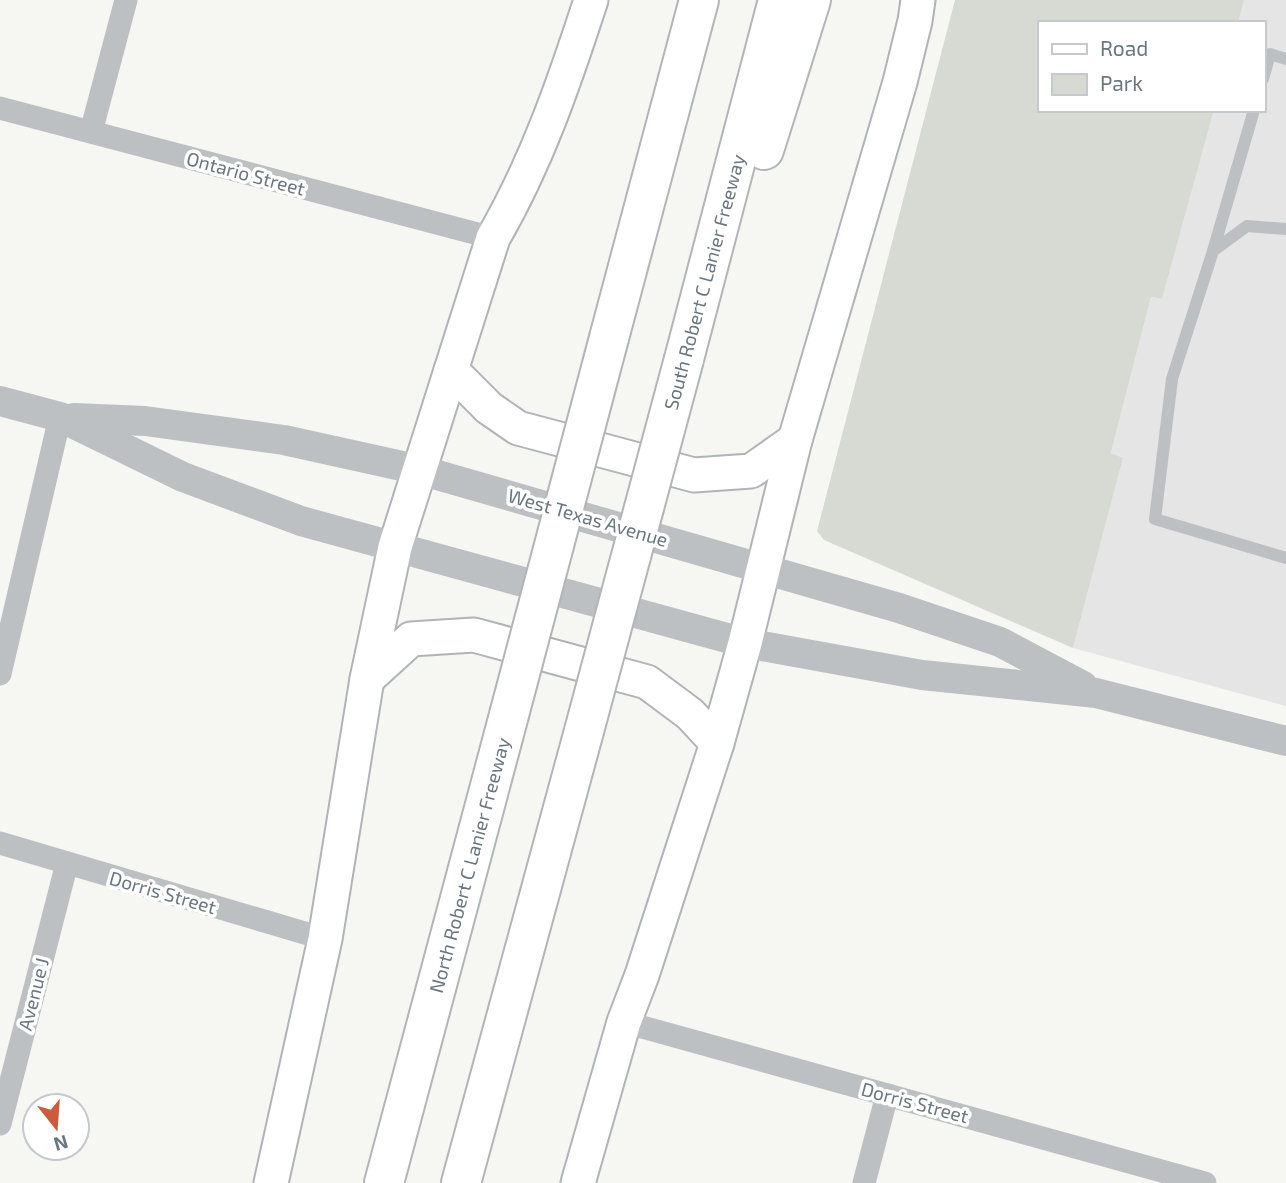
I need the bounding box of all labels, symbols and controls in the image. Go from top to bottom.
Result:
legend [1038,21,1265,112]
text: Road [1100,35,1148,60]
text: Park [1100,70,1143,95]
street label: Ontario Street [184,146,308,200]
street label: South Robert C Lanier Freeway [659,152,749,412]
street label: West Texas Avenue [505,483,671,551]
street label: North Robert C Lanier Freeway [424,735,514,995]
street label: Dorris Street [107,866,219,918]
street label: Avenue J [13,955,53,1033]
street label: Dorris Street [859,1077,971,1127]
north arrow [21,1092,91,1162]
text: N [51,1131,71,1157]

